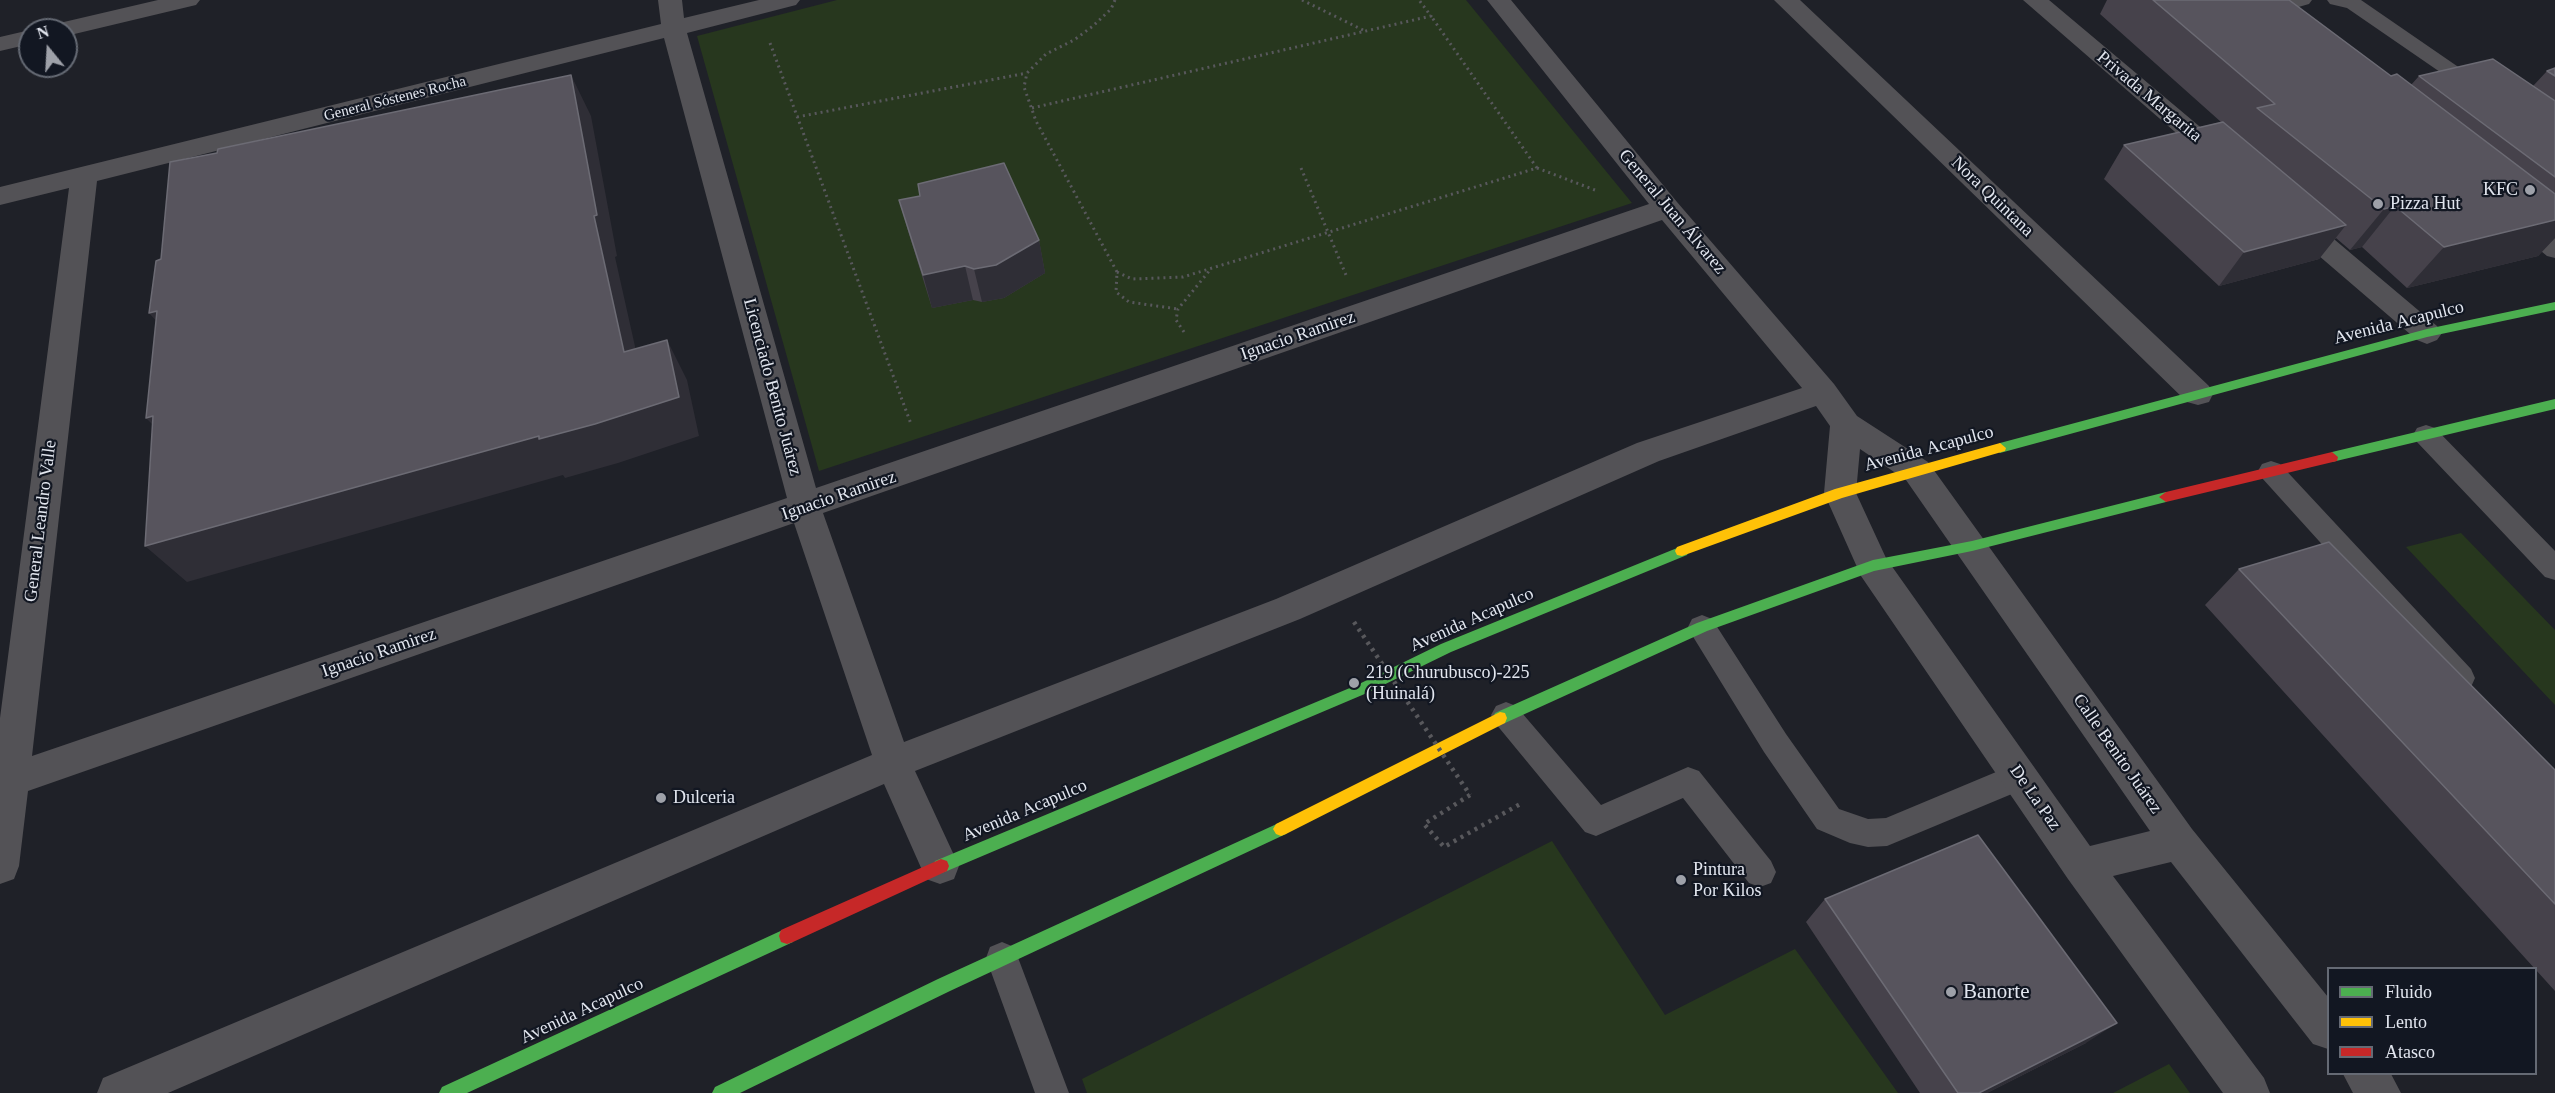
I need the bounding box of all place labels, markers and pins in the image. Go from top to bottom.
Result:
place label: KFC [2483,179,2518,201]
marker: KFC [2523,183,2537,197]
place label: Pizza Hut [2390,193,2460,215]
marker: Pizza Hut [2371,197,2385,211]
place label: 219 (Churubusco)-225 (Huinalá) [1366,662,1529,704]
marker: 219 (Churubusco)-225 (Huinalá) [1347,676,1361,690]
place label: Dulceria [673,787,735,809]
marker: Dulceria [654,791,668,805]
place label: Pintura Por Kilos [1693,859,1762,902]
marker: Pintura Por Kilos [1674,873,1688,887]
place label: Banorte [1963,979,2029,1005]
marker: Banorte [1944,985,1958,999]

